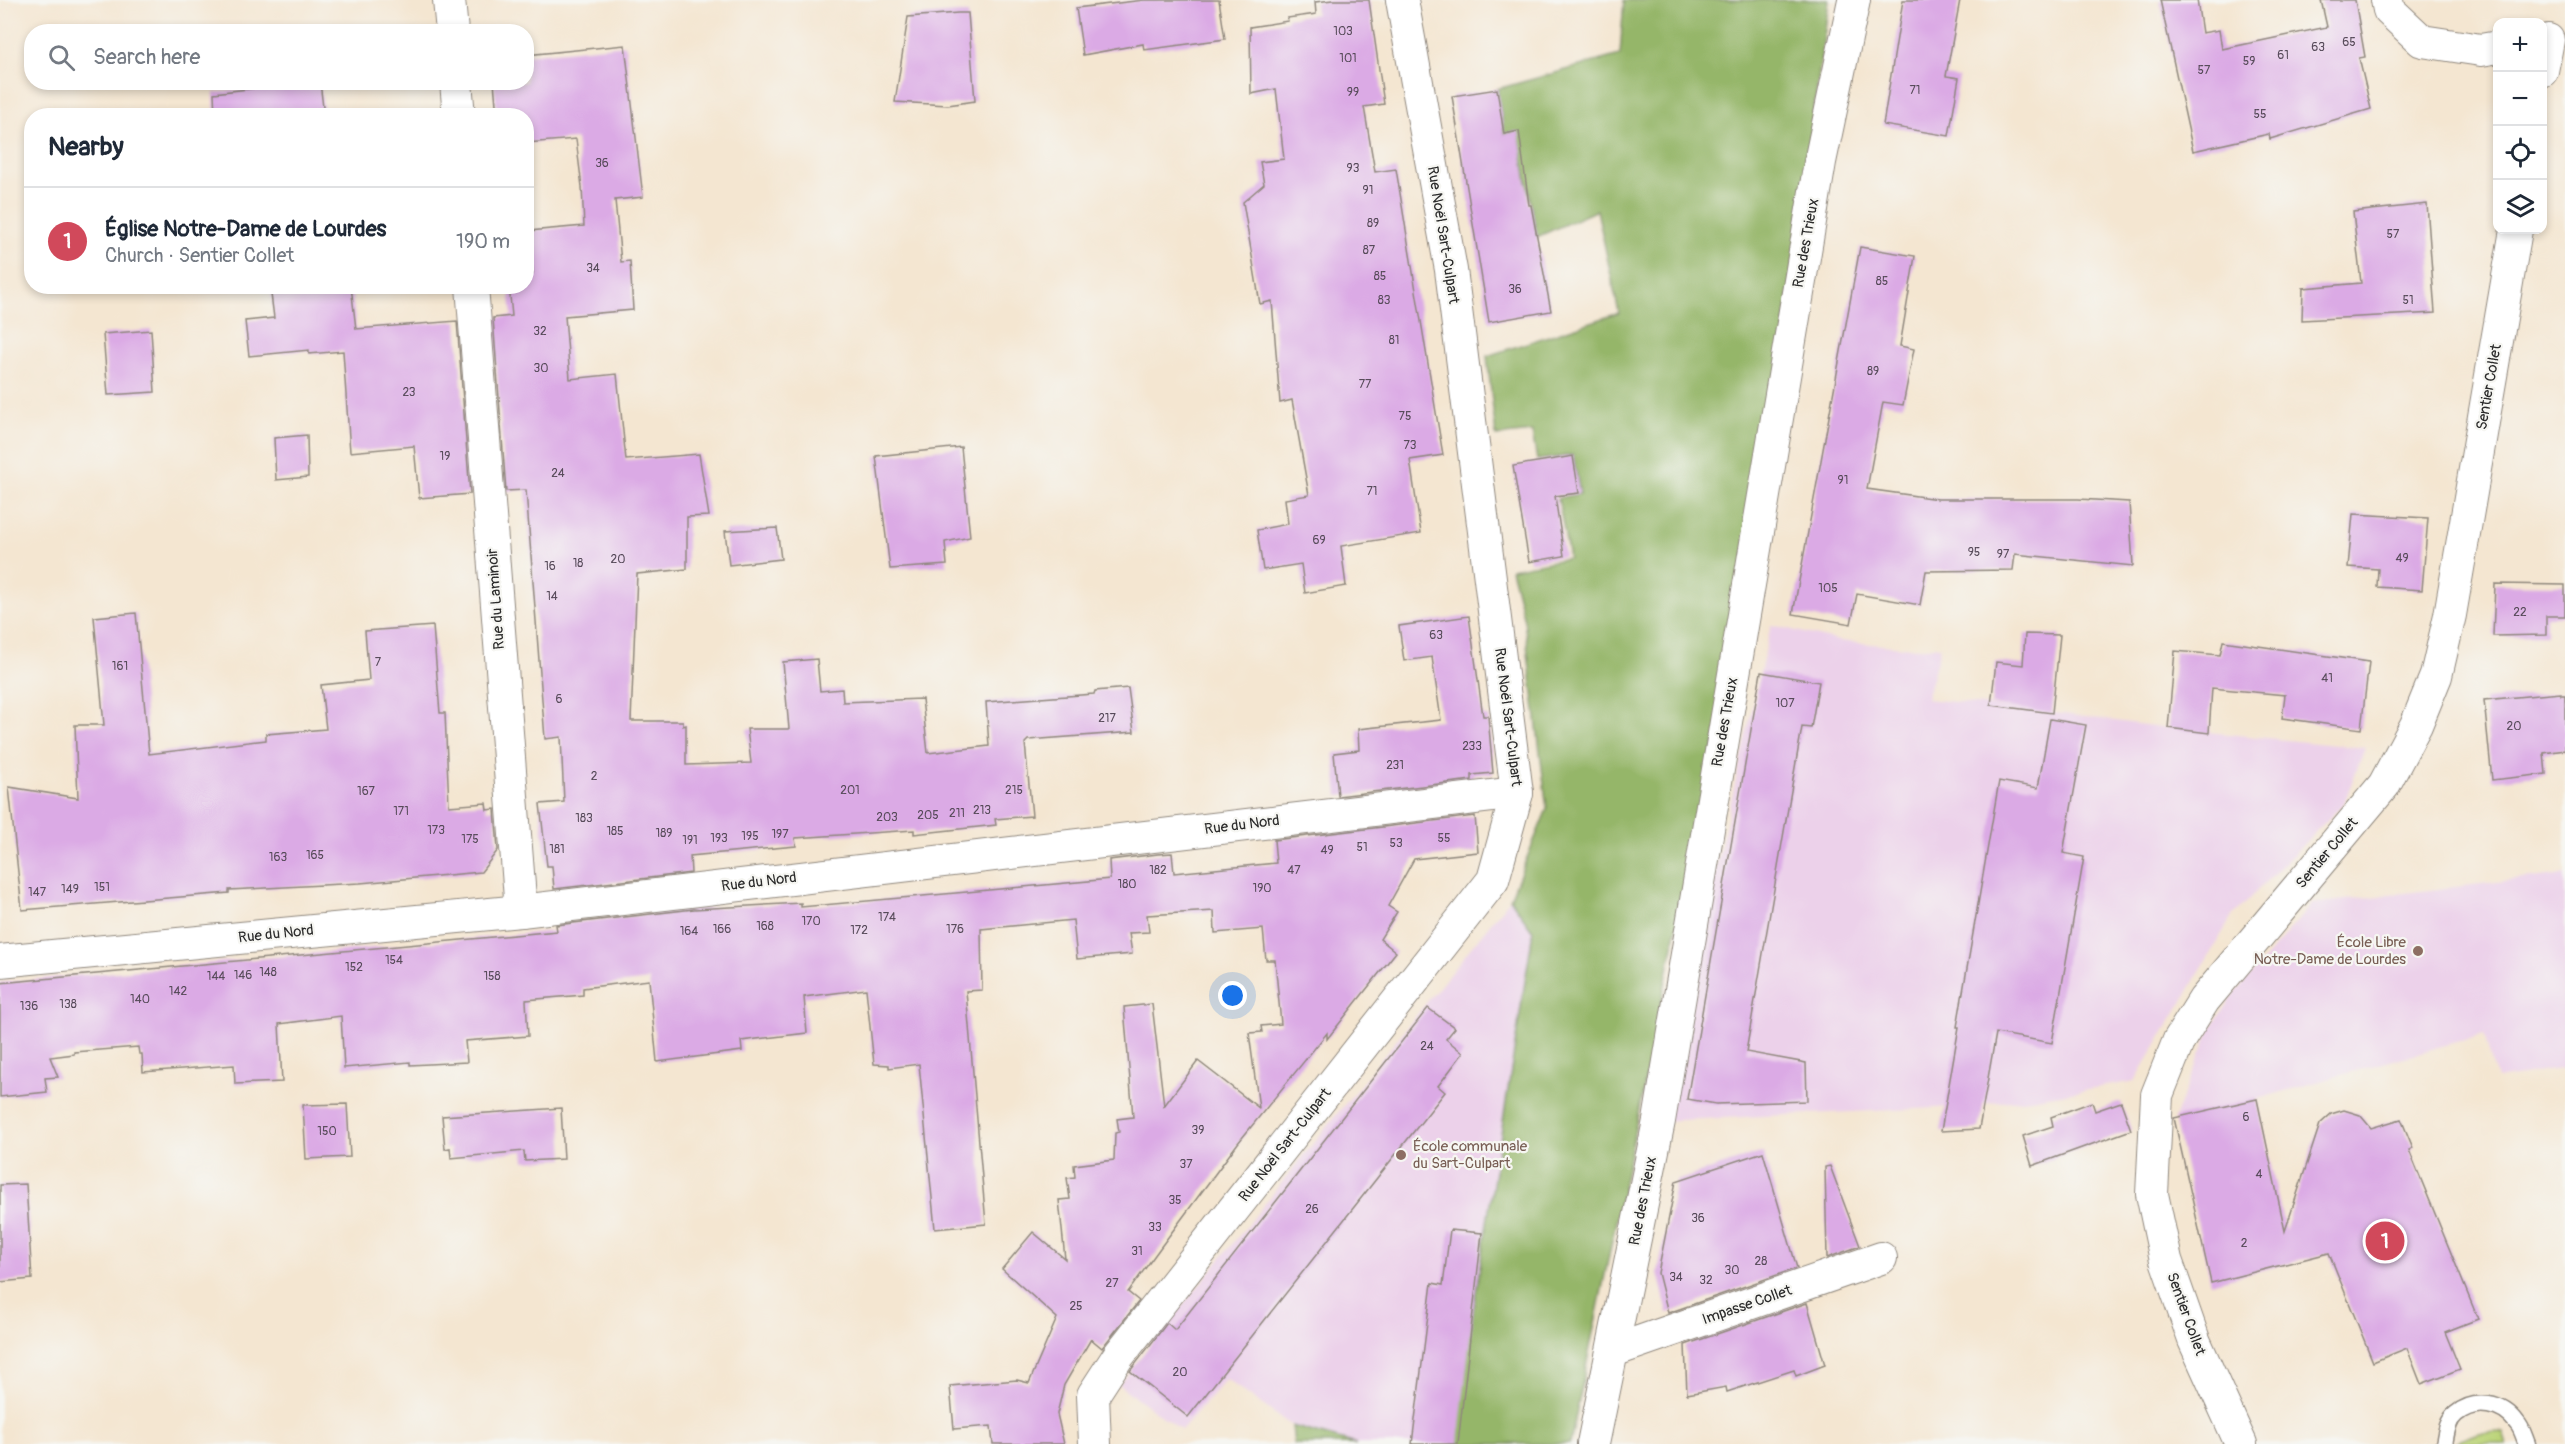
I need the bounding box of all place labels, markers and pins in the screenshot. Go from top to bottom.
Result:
place label: École Libre Notre-Dame de Lourdes [2254,933,2407,969]
marker: École Libre Notre-Dame de Lourdes [2411,944,2425,958]
place label: École communale du Sart-Culpart [1413,1137,1528,1173]
marker: École communale du Sart-Culpart [1394,1148,1408,1162]
pin: 1 [2366,1218,2404,1264]

